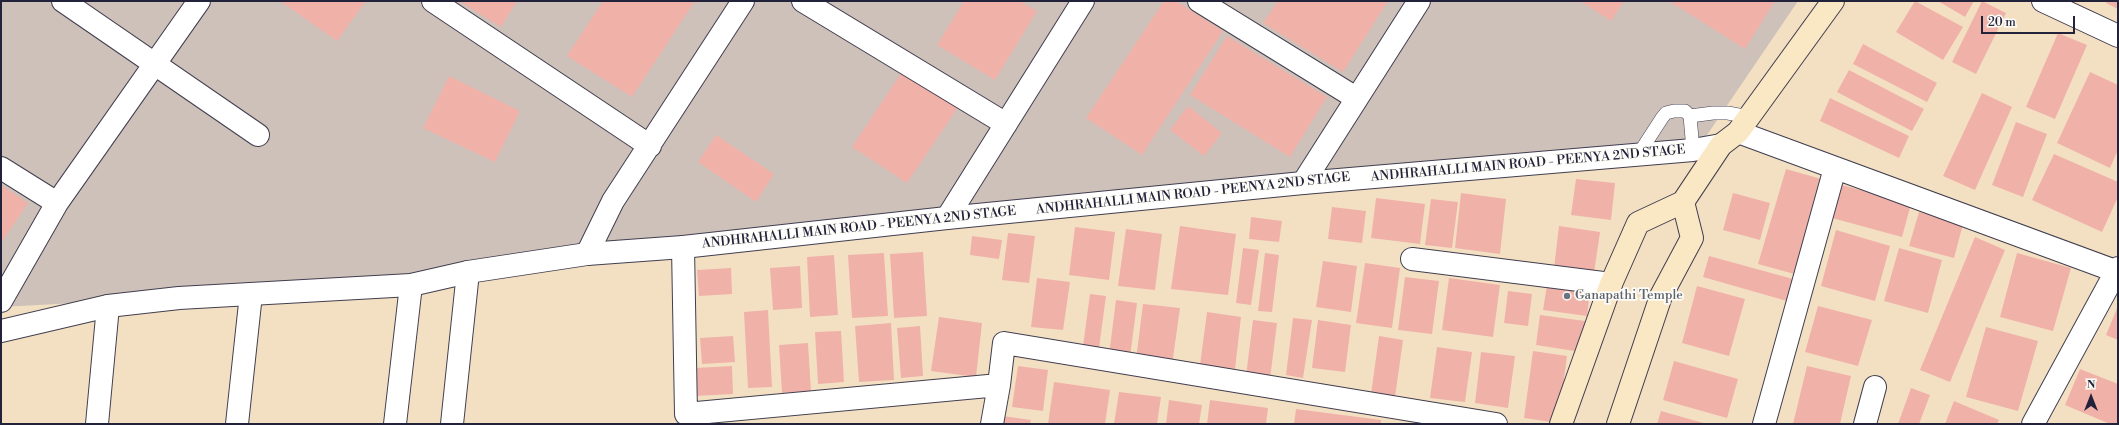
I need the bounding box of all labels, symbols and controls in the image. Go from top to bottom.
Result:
scale bar [1983,8,2077,34]
text: 20 m [1988,15,2016,30]
street label: ANDHRAHALLI MAIN ROAD - PEENYA 2ND STAGE [1370,142,1686,186]
street label: ANDHRAHALLI MAIN ROAD - PEENYA 2ND STAGE [1035,170,1351,218]
street label: ANDHRAHALLI MAIN ROAD - PEENYA 2ND STAGE [701,204,1017,252]
place label: Ganapathi Temple [1575,288,1683,304]
marker: Ganapathi Temple [1562,291,1572,301]
north arrow [2071,377,2111,417]
text: N [2087,378,2095,392]

